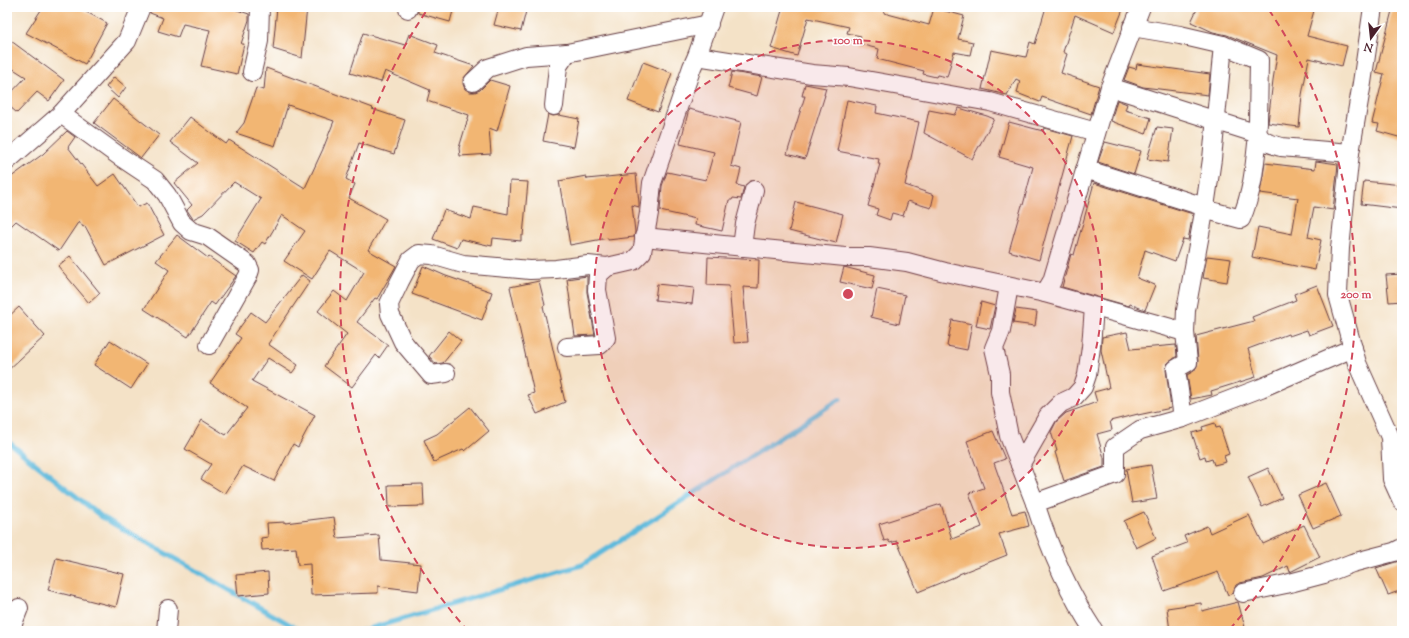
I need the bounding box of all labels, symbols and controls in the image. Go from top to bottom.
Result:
north arrow [1351,18,1391,58]
text: 100 m [832,32,863,50]
text: N [1362,38,1376,56]
text: 200 m [1341,286,1371,304]
centre of rings [841,287,855,301]

